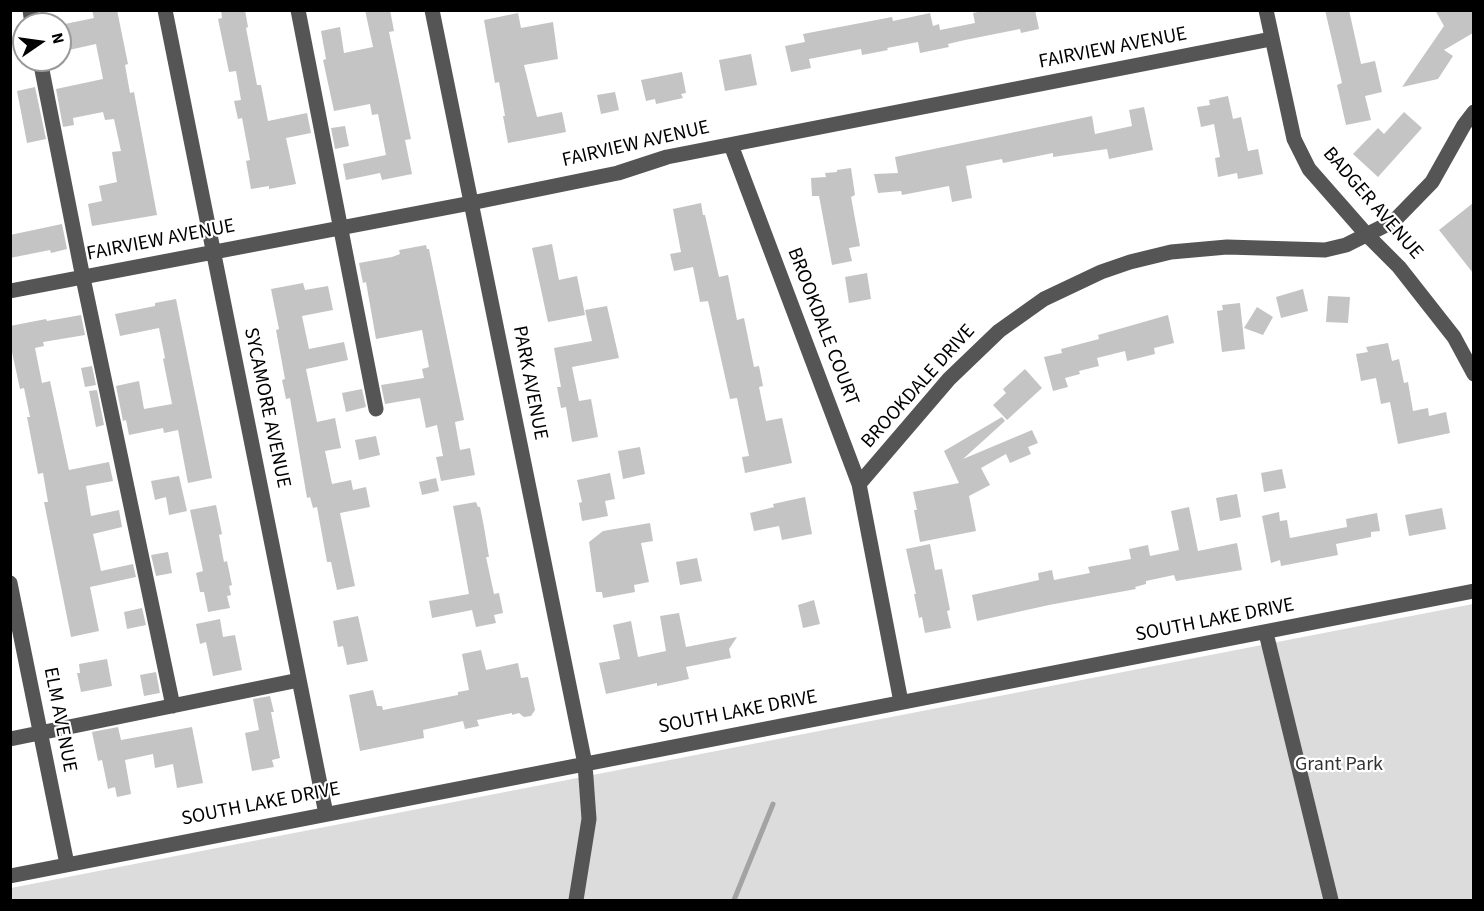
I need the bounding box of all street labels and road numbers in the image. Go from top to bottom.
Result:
street label: FAIRVIEW AVENUE [1037,23,1189,75]
street label: FAIRVIEW AVENUE [560,116,712,174]
street label: BADGER AVENUE [1317,143,1427,265]
street label: FAIRVIEW AVENUE [85,215,237,267]
street label: BROOKDALE COURT [781,245,863,409]
street label: BROOKDALE DRIVE [857,320,981,454]
street label: PARK AVENUE [506,324,552,442]
street label: SYCAMORE AVENUE [237,326,295,490]
street label: SOUTH LAKE DRIVE [1134,594,1296,648]
street label: ELM AVENUE [37,665,81,775]
street label: SOUTH LAKE DRIVE [657,686,819,740]
street label: SOUTH LAKE DRIVE [180,778,342,832]

